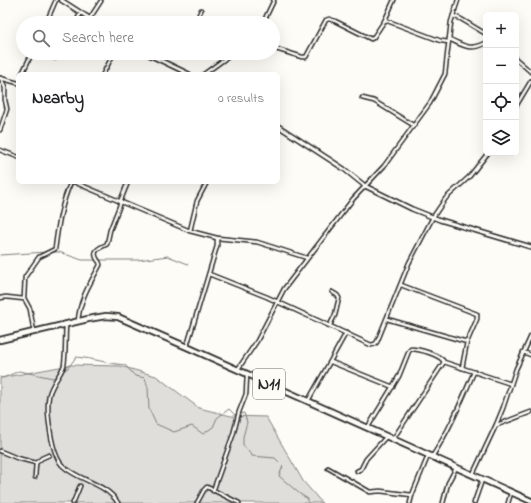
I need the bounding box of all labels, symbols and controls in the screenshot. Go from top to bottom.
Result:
map controls [483,12,519,156]
button: + [483,12,519,48]
search box [16,16,280,60]
icon: search [30,27,52,49]
text: Search here [62,27,134,49]
button: − [483,48,519,84]
button: locate [483,84,519,120]
text: Nearby [32,86,84,111]
text: 0 results [218,89,264,108]
button: layers [483,120,519,156]
road number: N11 [253,369,285,399]

